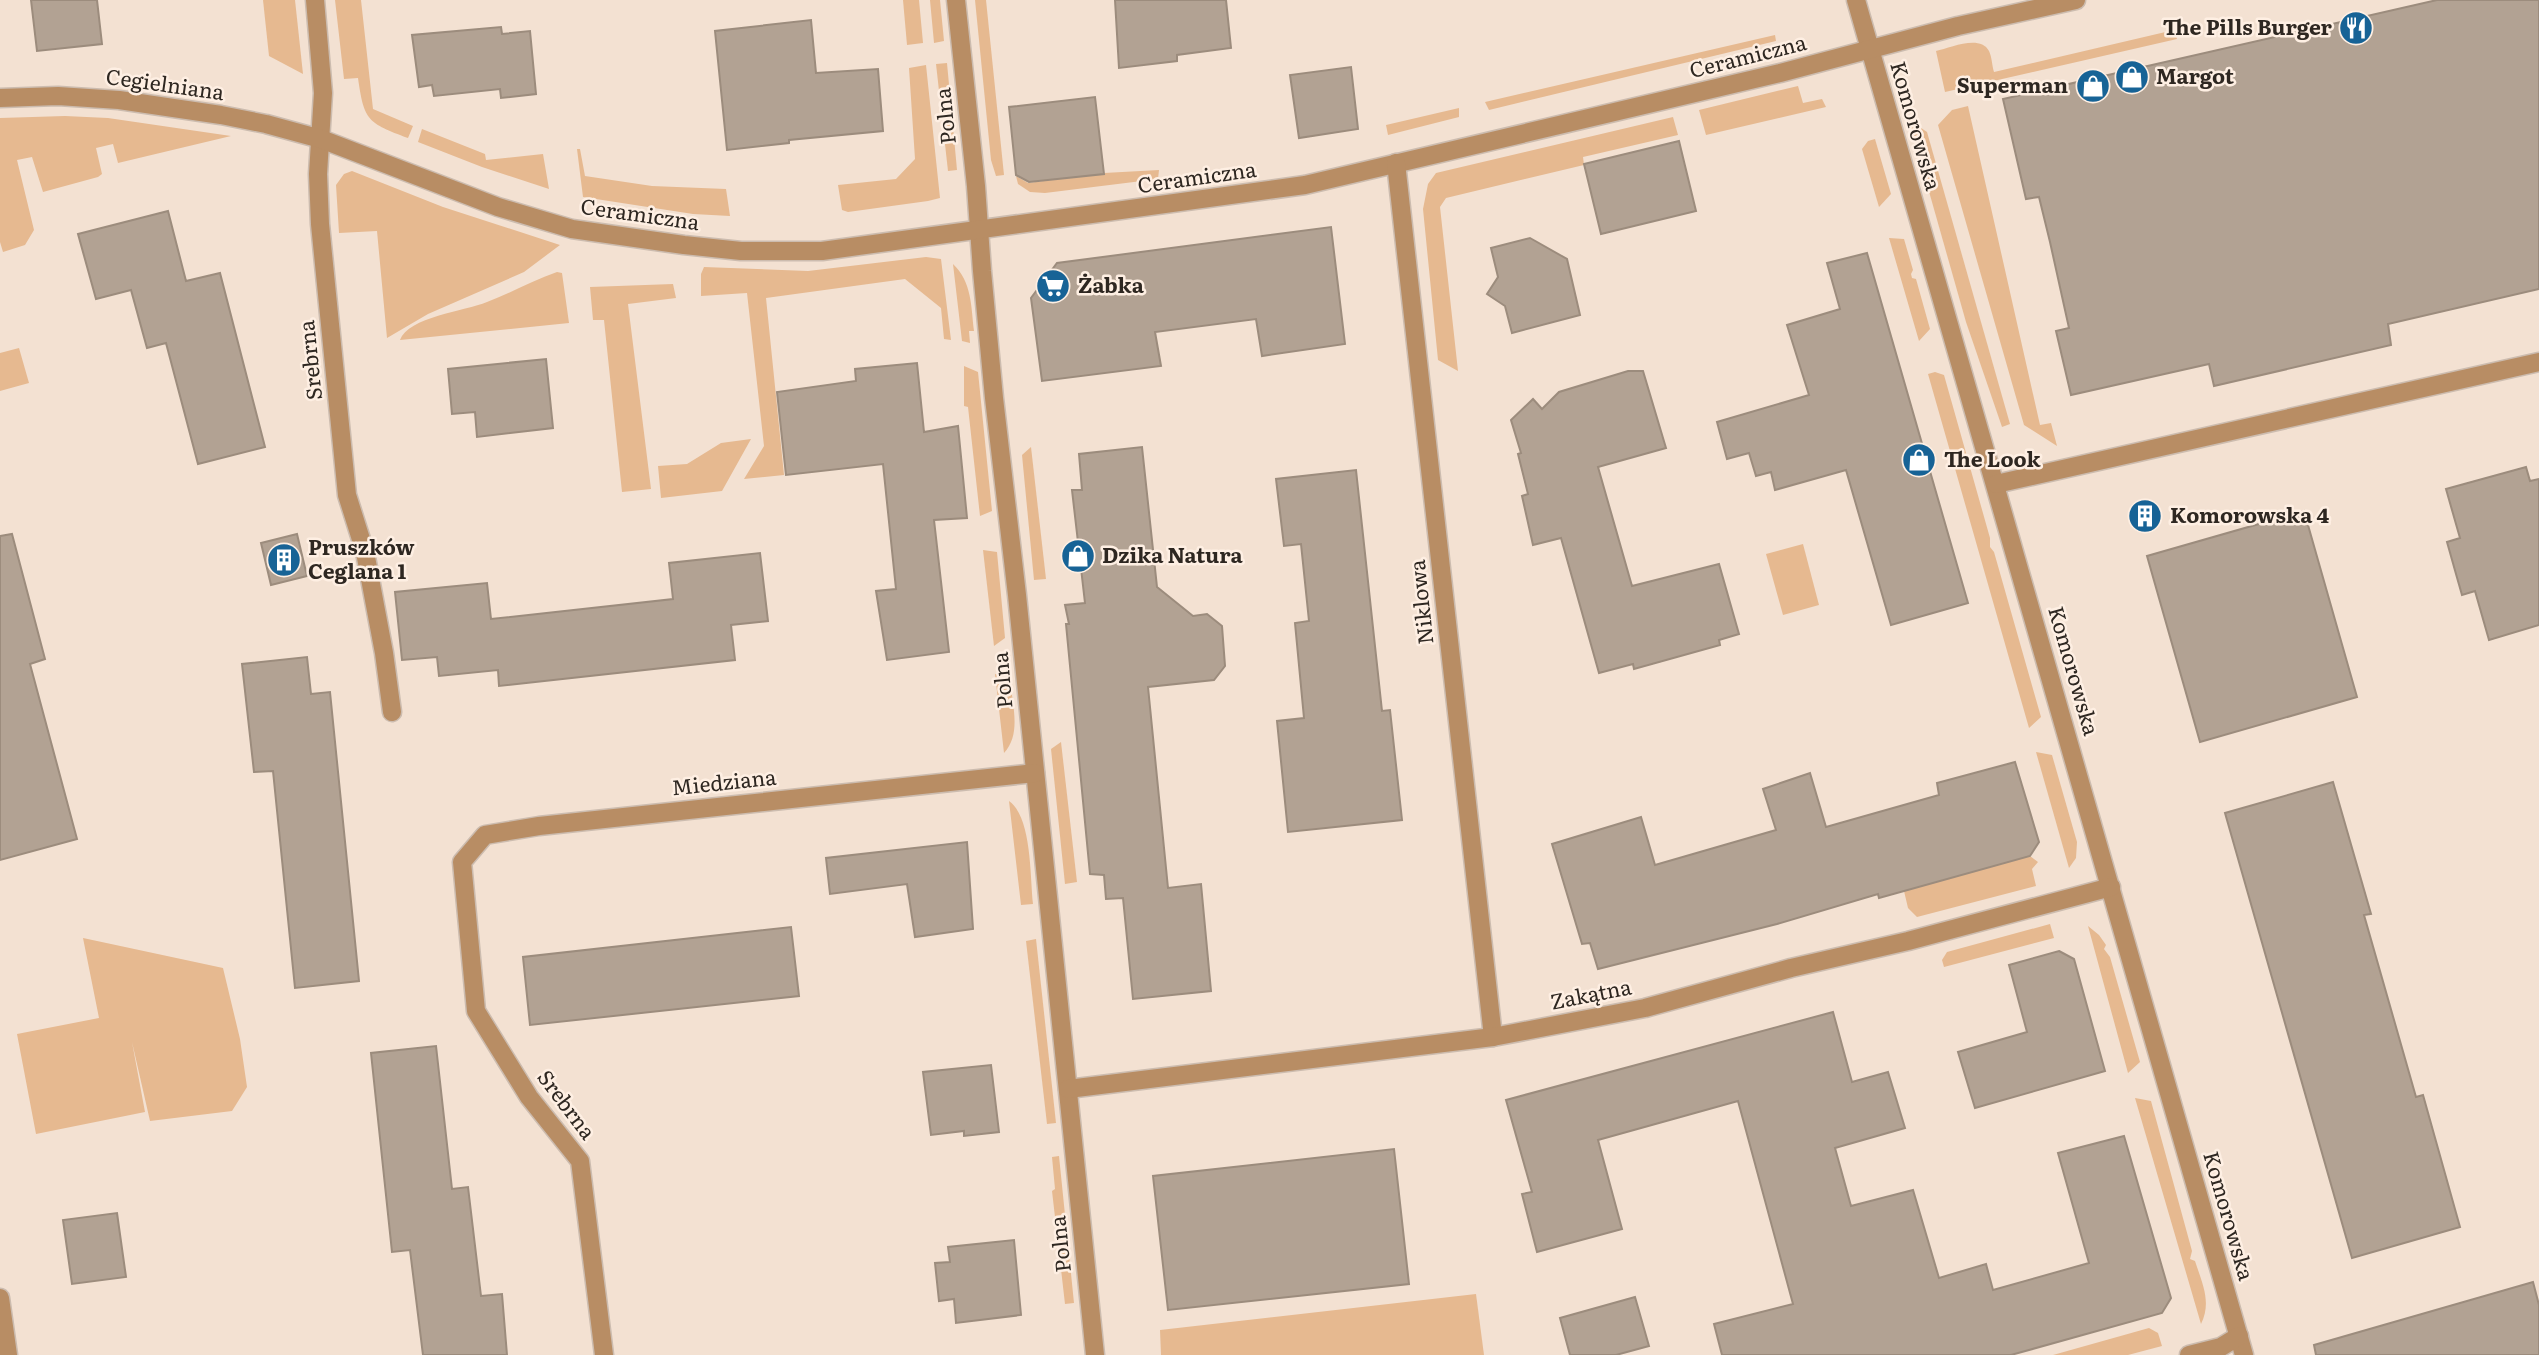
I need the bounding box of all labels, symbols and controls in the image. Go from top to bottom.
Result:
restaurant icon: The Pills Burger [2337,9,2375,47]
place label: The Pills Burger [2163,10,2333,41]
street label: Ceramiczna [1686,25,1810,84]
street label: Komorowska [1884,57,1951,194]
shop icon: Margot [2113,58,2151,96]
street label: Cegielniana [104,59,227,106]
place label: Margot [2156,59,2235,90]
shop icon: Superman [2074,67,2112,105]
place label: Superman [1957,68,2068,99]
street label: Polna [925,86,962,146]
street label: Ceramiczna [1135,152,1259,199]
street label: Ceramiczna [579,189,702,236]
supermarket icon: Żabka [1034,267,1072,305]
place label: Żabka [1078,268,1145,299]
street label: Srebrna [289,318,328,402]
shop icon: The Look [1900,441,1938,479]
place label: The Look [1944,442,2042,473]
building icon: Komorowska 4 [2126,497,2164,535]
place label: Komorowska 4 [2170,498,2330,529]
place label: Pruszków Ceglana 1 [308,530,415,585]
shop icon: Dzika Natura [1059,537,1097,575]
place label: Dzika Natura [1102,538,1243,569]
building icon: Pruszków Ceglana 1 [265,541,303,579]
street label: Niklowa [1400,558,1439,646]
street label: Komorowska [2042,602,2109,739]
street label: Polna [983,650,1018,710]
street label: Miedziana [670,760,778,801]
street label: Zakątna [1547,969,1634,1016]
street label: Srebrna [531,1062,605,1145]
street label: Komorowska [2197,1147,2264,1284]
street label: Polna [1040,1214,1077,1274]

